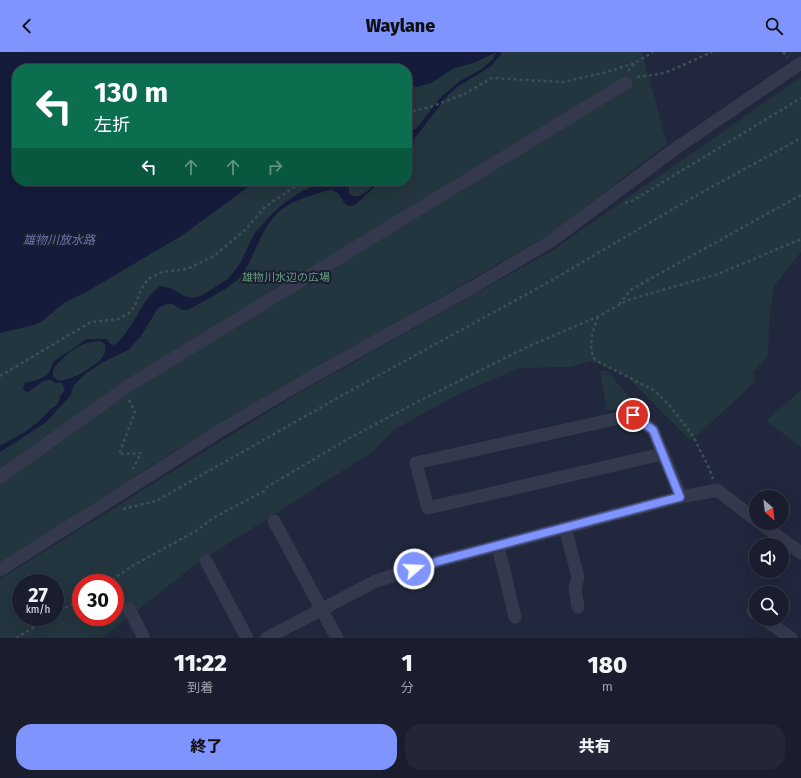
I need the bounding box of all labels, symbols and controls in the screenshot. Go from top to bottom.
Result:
icon: back [16,15,38,37]
text: Waylane [366,15,435,37]
icon: search [763,15,785,37]
text: 130 m [94,76,168,109]
icon: left [28,80,80,132]
text: 左折 [94,114,130,136]
icon: left [138,156,160,178]
icon: ahead [180,156,202,178]
icon: ahead [222,156,244,178]
icon: right [264,156,286,178]
water label: 雄物川放水路 [23,233,96,247]
park label: 雄物川水辺の広場 [242,271,330,284]
pin [616,398,650,432]
icon: arrive [622,404,644,426]
north arrow [749,490,789,530]
map controls [749,490,789,626]
button: sound [749,538,789,578]
position arrow [393,548,435,590]
speed limit sign: 30 [72,574,124,626]
text: 27 [28,583,48,607]
button: search [749,586,789,626]
text: km/h [26,604,50,616]
text: 11:22 [174,649,227,677]
text: 1 [401,649,413,677]
text: 180 [587,651,627,679]
text: m [602,679,613,694]
text: 到着 [187,680,213,695]
text: 分 [401,680,414,695]
button: 終了 [16,724,397,770]
button: 共有 [405,724,785,770]

